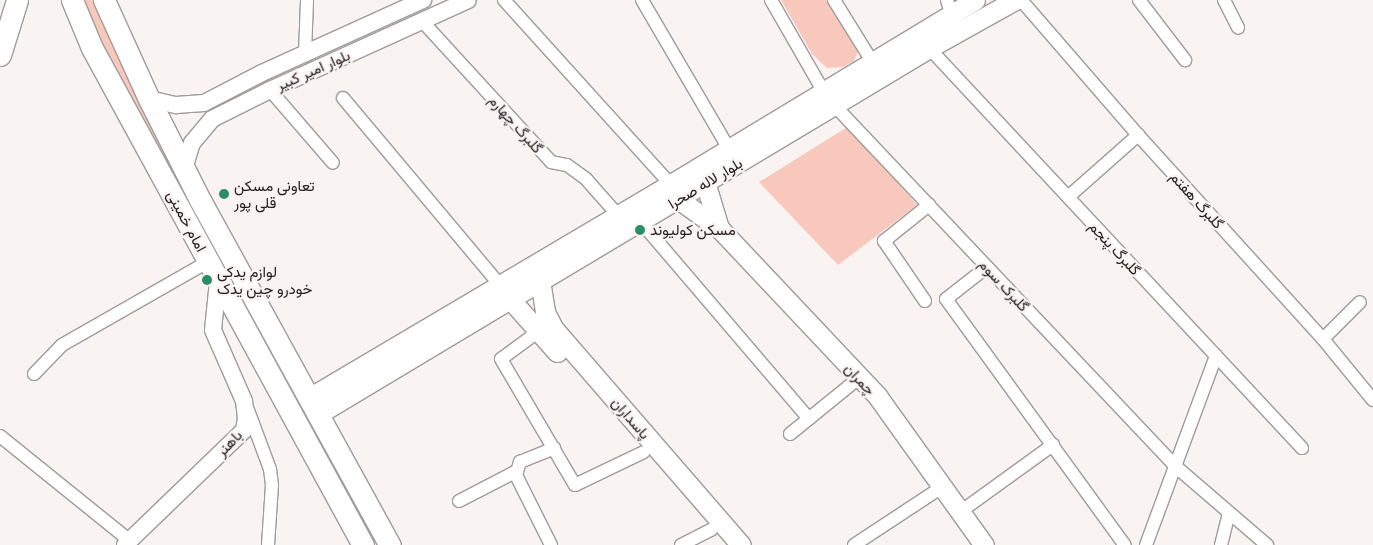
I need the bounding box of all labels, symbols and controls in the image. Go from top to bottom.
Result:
street label: بلوار امیر کبیر [273,46,353,94]
street label: گلبرگ چهارم [485,91,547,157]
street label: بلوار لاله صحرا [665,154,745,212]
street label: گلبرگ هفتم [1167,168,1227,232]
place label: تعاونی مسکن قلی پور [234,176,315,211]
street label: امام خمینی [163,187,211,255]
marker: تعاونی مسکن قلی پور [218,188,230,200]
street label: گلبرگ پنجم [1085,217,1145,279]
place label: مسکن کولیوند [650,221,736,239]
marker: مسکن کولیوند [634,224,646,236]
street label: گلبرک سوم [975,255,1033,315]
place label: لوازم یدکی خودرو چین یدک [217,262,312,297]
marker: لوازم یدکی خودرو چین یدک [201,274,213,286]
street label: چمران [841,359,879,399]
street label: پاسداران [608,393,654,443]
street label: باهنر [212,426,246,460]

